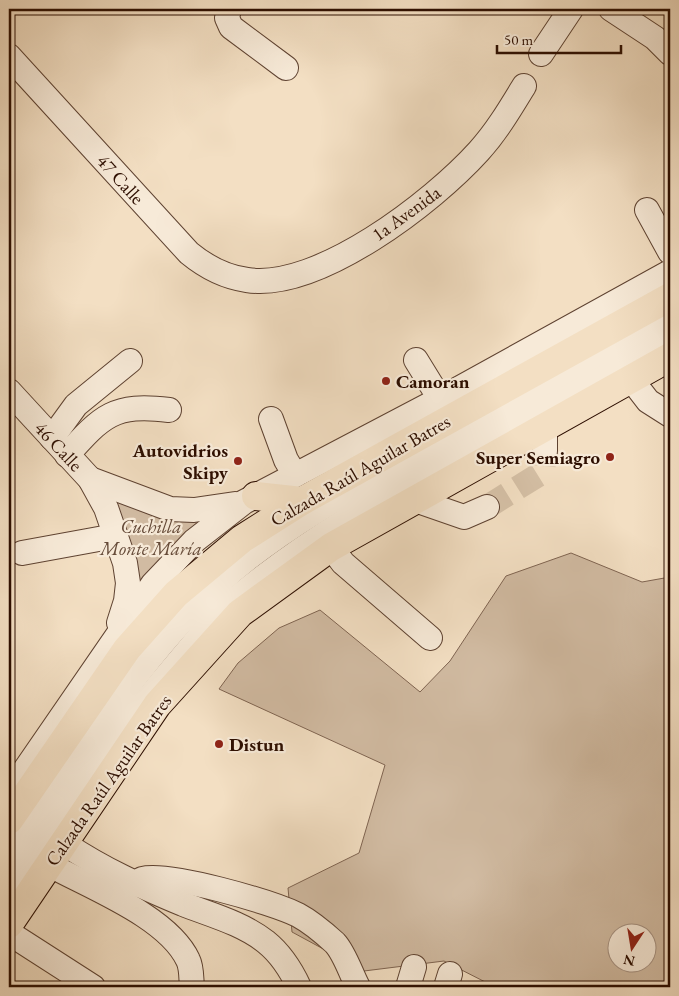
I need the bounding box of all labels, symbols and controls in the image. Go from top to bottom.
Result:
scale bar [497,22,620,54]
text: 50 m [504,30,533,49]
street label: 47 Calle [91,149,150,210]
street label: 1a Avenida [367,180,446,247]
place label: Camoran [396,369,470,394]
marker: Camoran [380,375,392,387]
street label: Calzada Raúl Aguilar Batres [266,409,455,532]
street label: 46 Calle [29,416,88,477]
place label: Autovidrios Skipy [132,438,229,485]
place label: Super Semiagro [476,445,600,470]
marker: Super Semiagro [604,451,616,463]
marker: Autovidrios Skipy [232,455,244,467]
park label: Cuchilla Monte María [99,514,202,561]
street label: Calzada Raúl Aguilar Batres [40,690,177,871]
place label: Distun [229,732,285,757]
marker: Distun [213,738,225,750]
north arrow [606,924,656,974]
text: N [621,951,637,971]

